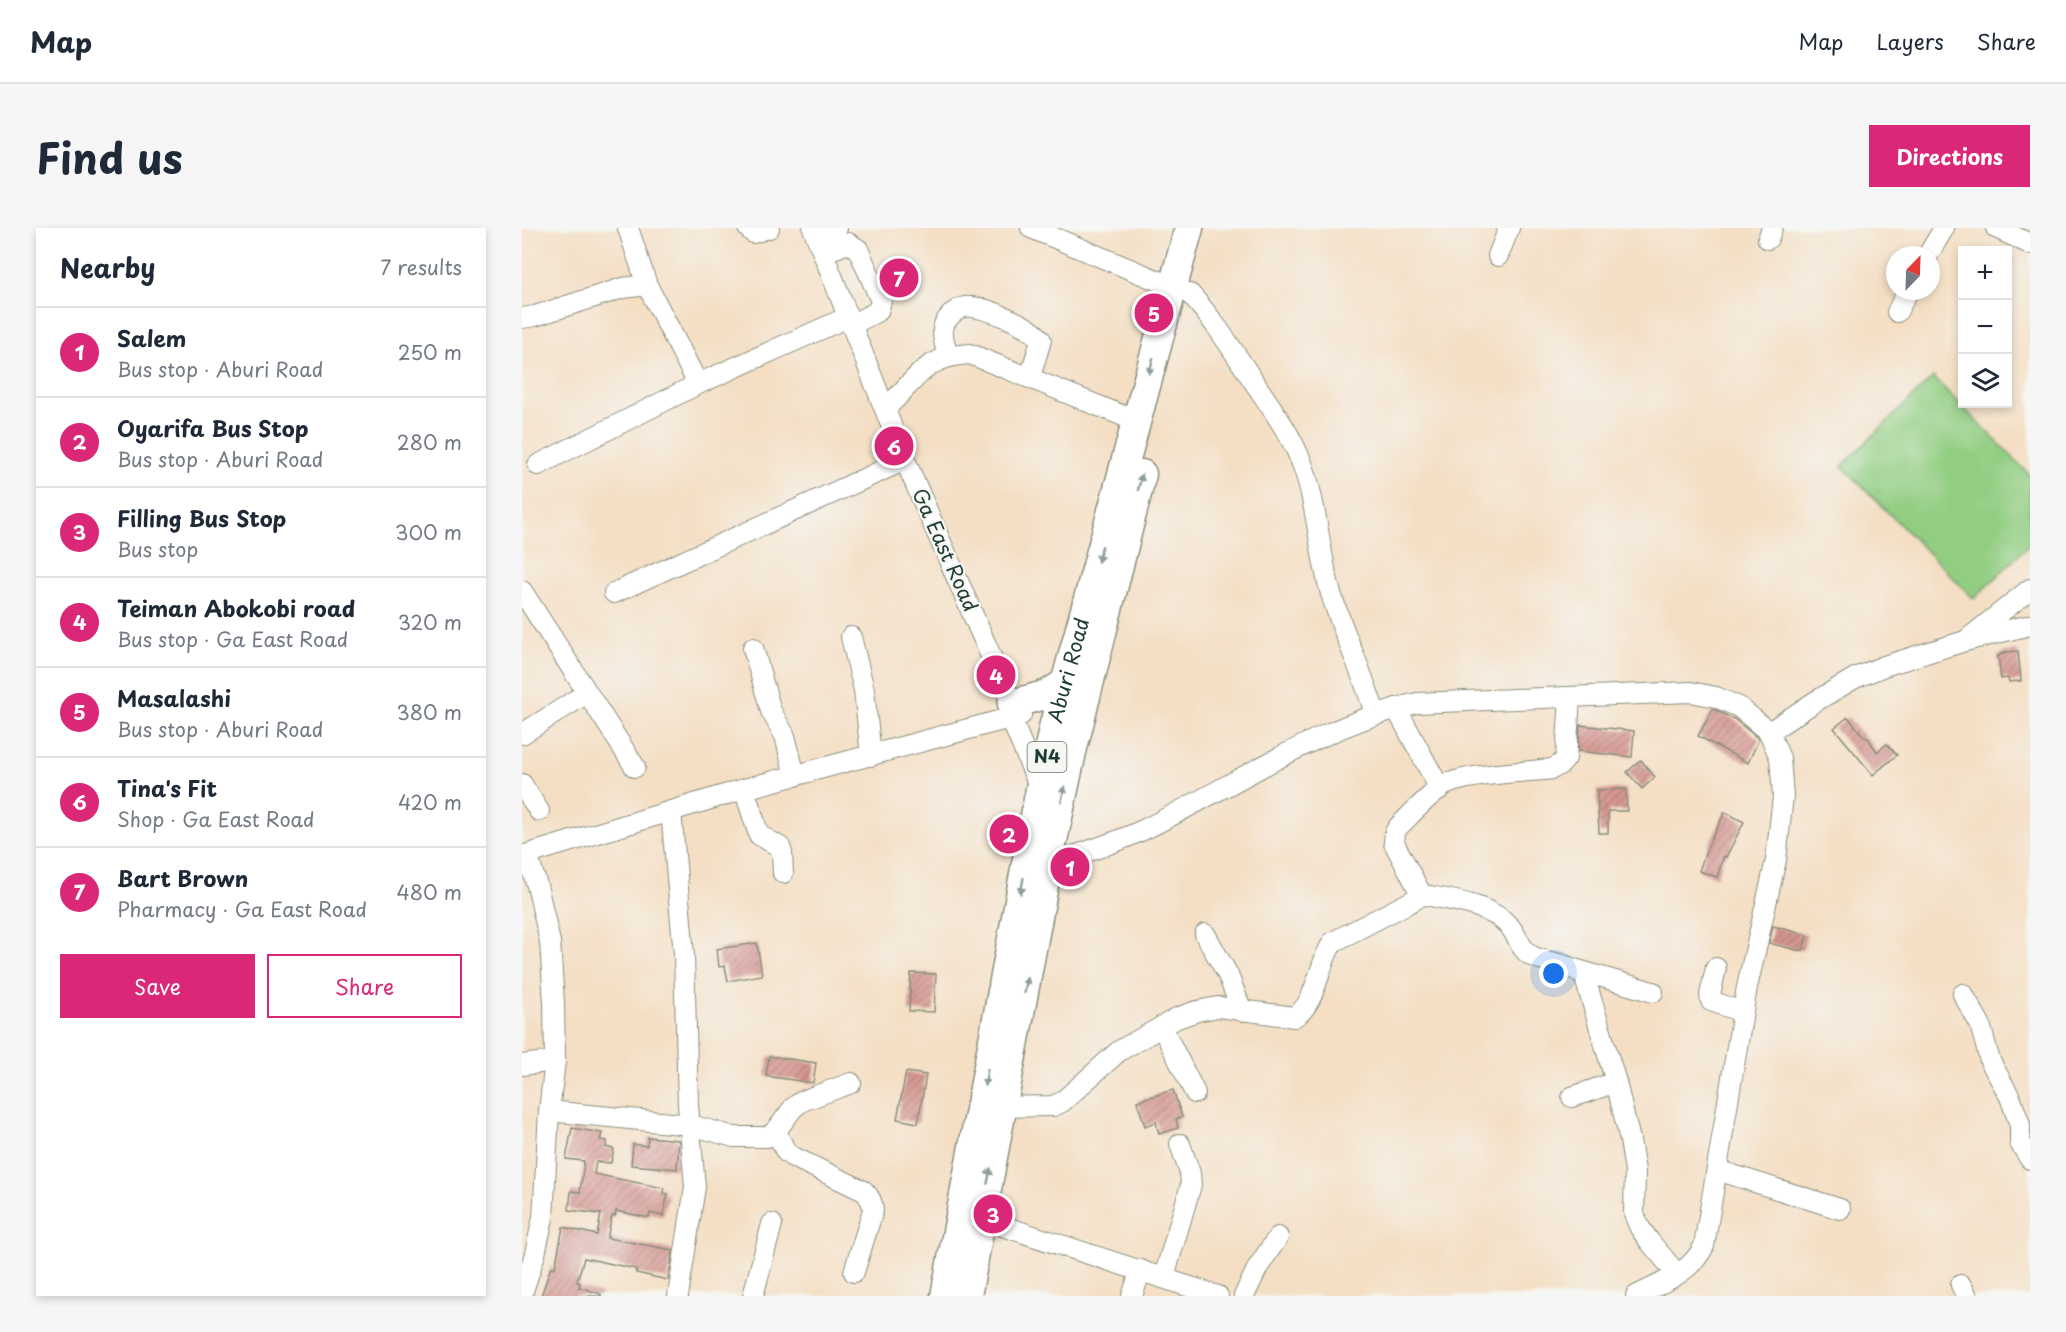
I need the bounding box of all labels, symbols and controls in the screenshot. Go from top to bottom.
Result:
text: Map [30,20,92,63]
text: Map [1799,25,1843,57]
text: Layers [1876,25,1944,57]
text: Share [1977,25,2036,57]
text: Find us [36,125,183,188]
button: Directions [1869,125,2030,187]
north arrow [1886,246,1940,300]
map controls [1958,246,2012,408]
button: + [1958,246,2012,300]
text: Nearby [60,248,155,287]
text: 7 results [380,252,462,282]
pin: 7 [880,256,919,300]
pin: 5 [1134,290,1174,335]
button: − [1958,300,2012,354]
text: Salem [117,321,186,354]
text: 1 [75,337,84,367]
text: 250 m [398,337,462,367]
text: Bus stop · Aburi Road [117,354,323,384]
button: layers [1958,354,2012,408]
one-way arrow [1146,356,1156,375]
text: Oyarifa Bus Stop [117,411,308,444]
pin: 6 [874,424,914,468]
text: 2 [72,427,87,457]
text: 280 m [397,427,462,457]
text: Bus stop · Aburi Road [117,444,323,474]
one-way arrow [1136,473,1145,491]
street label: Ga East Road [905,483,987,616]
text: Filling Bus Stop [117,501,286,534]
text: 3 [73,517,86,547]
text: 300 m [395,517,462,547]
text: Bus stop [117,534,198,564]
one-way arrow [1095,545,1105,563]
text: Teiman Abokobi road [117,591,355,624]
text: 4 [73,607,86,637]
text: 320 m [398,607,462,637]
street label: Aburi Road [1039,614,1096,726]
text: Bus stop · Ga East Road [117,624,348,654]
pin: 4 [976,652,1016,698]
text: Masalashi [117,681,231,714]
text: 5 [73,697,86,727]
text: 380 m [396,697,462,727]
text: Bus stop · Aburi Road [117,714,323,744]
road number: N4 [1028,742,1066,772]
text: Tina's Fit [117,771,217,804]
one-way arrow [1059,784,1068,803]
text: 6 [72,787,87,817]
text: 420 m [398,787,462,817]
text: Shop · Ga East Road [117,804,315,834]
pin: 2 [990,812,1028,856]
pin: 1 [1050,844,1090,890]
text: Bart Brown [117,861,248,894]
text: 7 [74,877,85,907]
text: 480 m [397,877,462,907]
one-way arrow [1017,877,1026,896]
text: Pharmacy · Ga East Road [117,894,367,924]
button: Save [60,954,255,1018]
button: Share [267,954,462,1018]
your location [1539,959,1568,988]
one-way arrow [1021,975,1030,994]
one-way arrow [981,1069,990,1088]
one-way arrow [985,1167,994,1186]
pin: 3 [974,1192,1012,1236]

